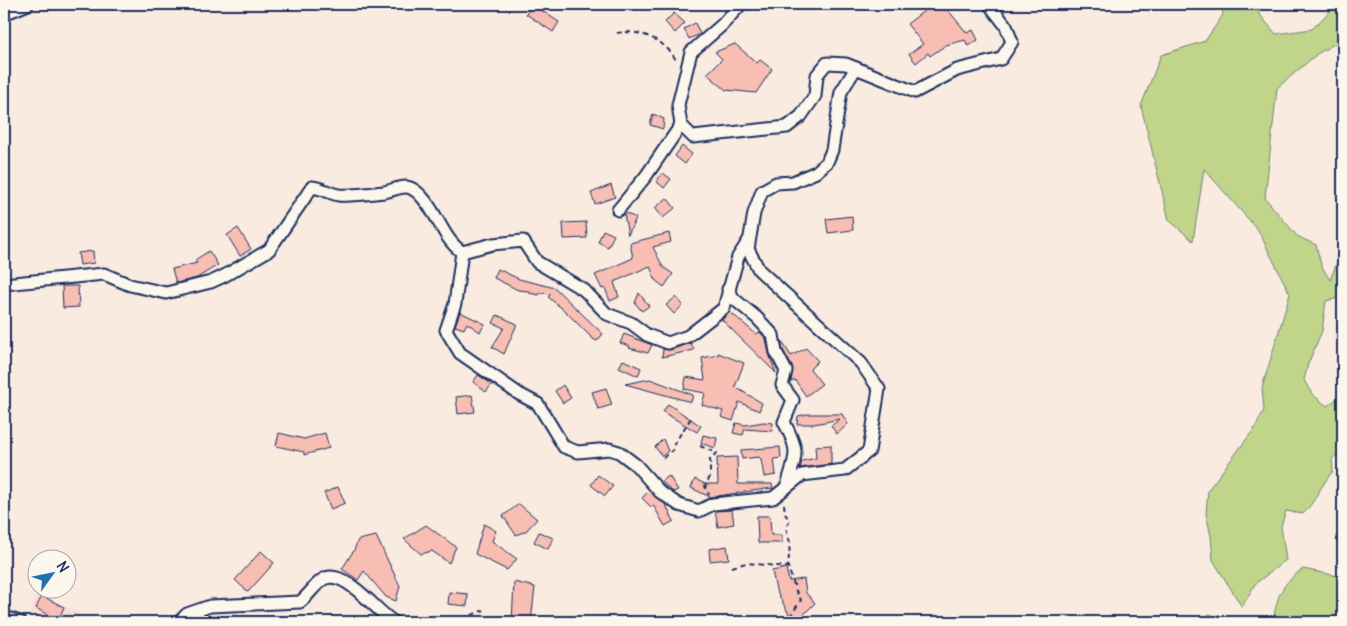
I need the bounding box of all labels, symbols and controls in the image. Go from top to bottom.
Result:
north arrow [28,548,78,598]
text: N [53,558,73,576]

